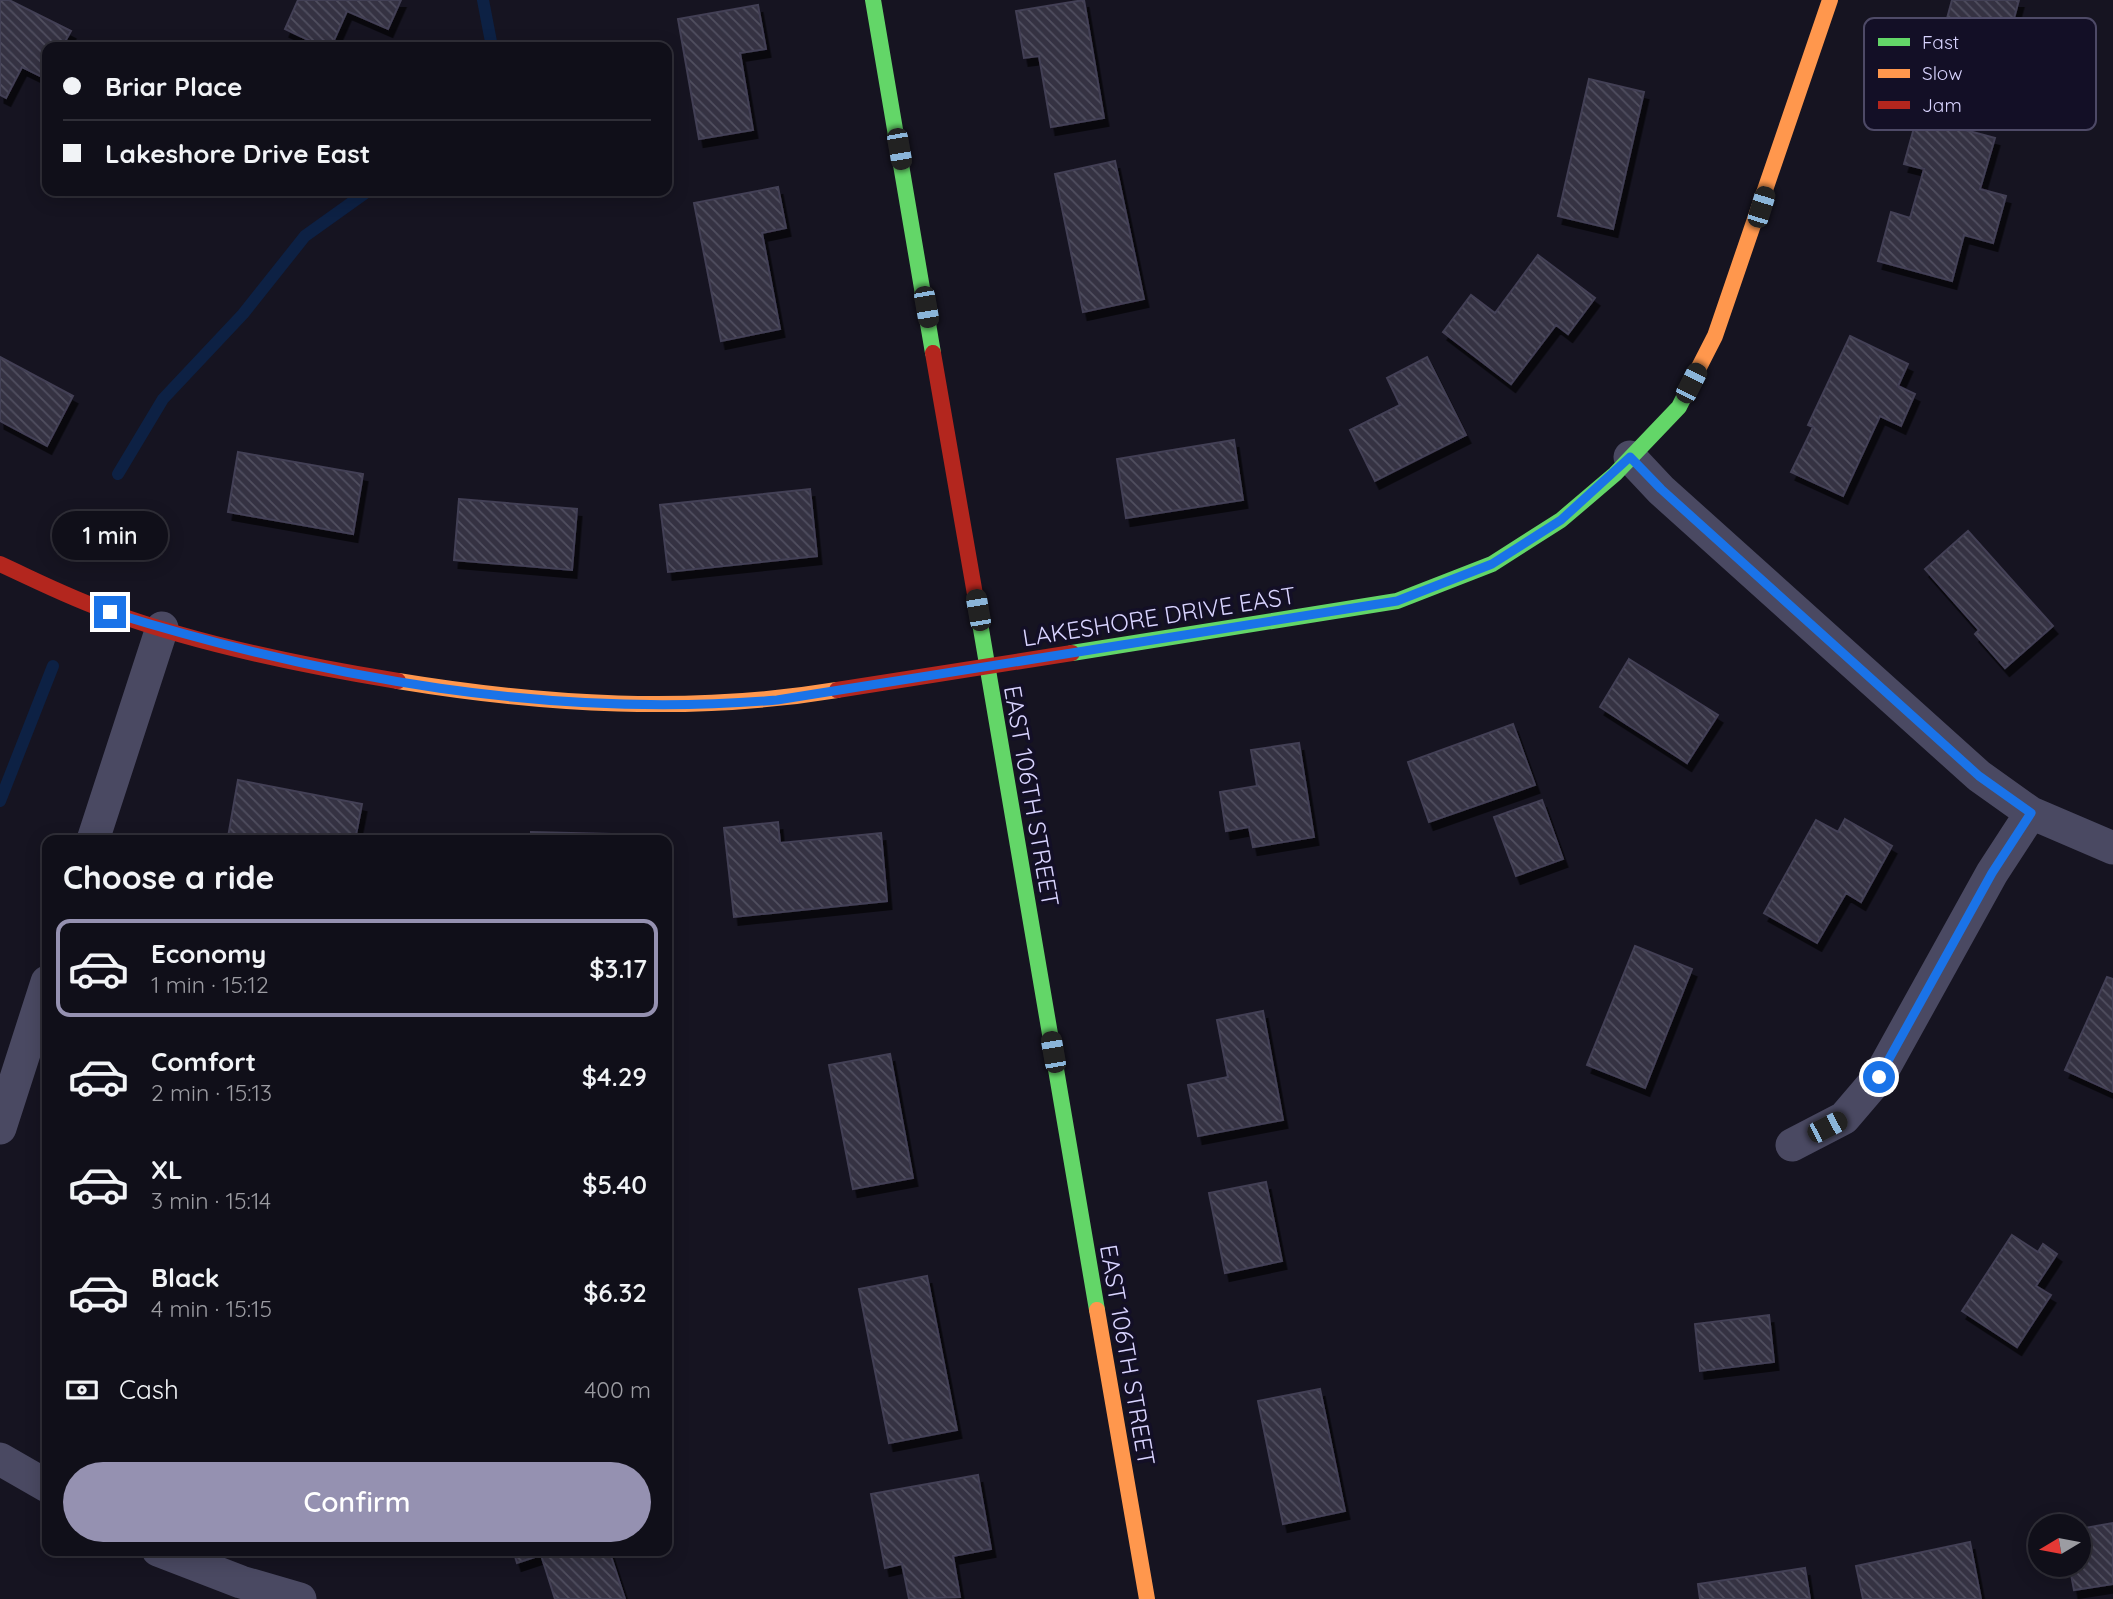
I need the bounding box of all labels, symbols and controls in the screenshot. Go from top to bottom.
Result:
legend [1864,18,2096,130]
text: Fast [1922,30,1959,54]
text: Slow [1922,61,1963,85]
text: Briar Place [105,70,242,103]
text: Jam [1922,93,1962,117]
car [886,126,913,172]
text: Lakeshore Drive East [105,137,370,170]
car [1745,184,1778,230]
car [913,284,940,330]
car [1673,360,1710,406]
callout: 1 min [52,510,168,560]
text: 1 min [82,521,138,550]
street label: LAKESHORE DRIVE EAST [1020,580,1298,652]
car [965,587,992,633]
route end [94,596,126,628]
street label: EAST 106TH STREET [998,683,1066,909]
text: Choose a ride [63,857,275,897]
icon: car [67,937,130,1000]
text: Economy [151,937,266,970]
text: $3.17 [589,952,647,985]
text: 1 min · 15:12 [151,970,269,999]
car [1040,1029,1067,1075]
icon: car [67,1045,130,1108]
text: Comfort [151,1045,256,1078]
text: $4.29 [582,1060,647,1093]
route start [1863,1061,1895,1093]
text: 2 min · 15:13 [151,1078,272,1107]
car [1804,1108,1851,1146]
icon: car [67,1153,130,1216]
text: XL [151,1153,183,1186]
text: $5.40 [582,1168,647,1201]
text: 3 min · 15:14 [151,1186,271,1215]
street label: EAST 106TH STREET [1094,1242,1162,1468]
icon: car [67,1261,130,1324]
text: Black [151,1261,220,1294]
text: $6.32 [583,1276,647,1309]
text: 4 min · 15:15 [151,1294,272,1323]
icon: cash [63,1371,101,1409]
text: Cash [119,1373,179,1406]
text: 400 m [584,1375,651,1404]
button: Confirm [63,1462,651,1542]
north arrow [2028,1514,2091,1577]
map controls [2028,1514,2091,1577]

